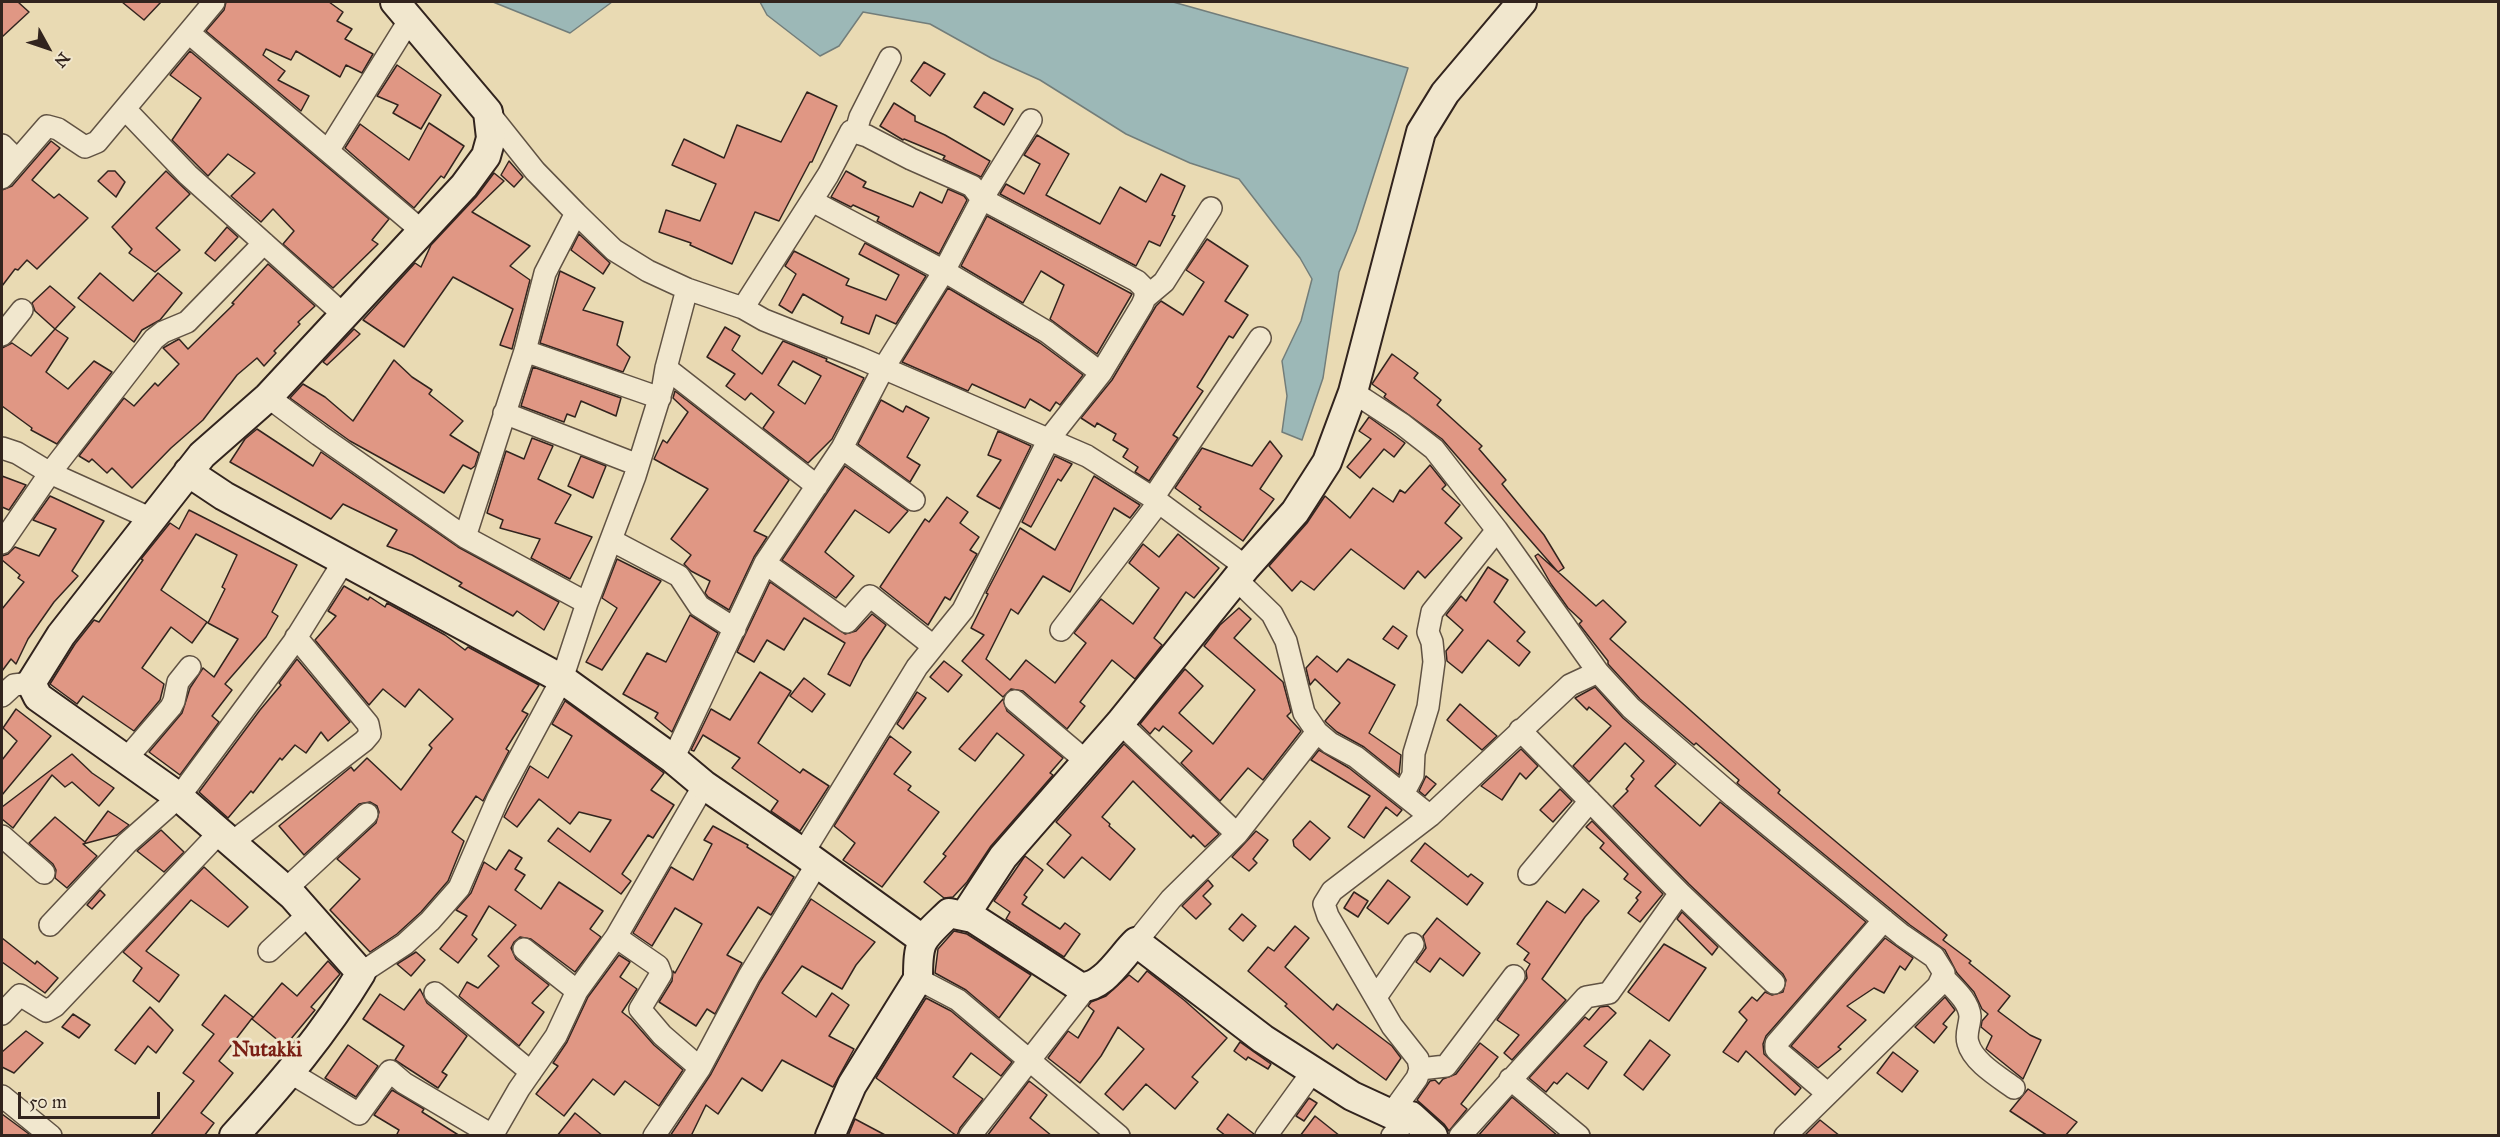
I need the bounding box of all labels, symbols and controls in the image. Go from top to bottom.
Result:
north arrow [18,18,78,78]
text: N [51,49,74,71]
district label: Nutakki [232,1038,302,1064]
scale bar [21,1080,164,1118]
text: 50 m [29,1091,67,1113]

